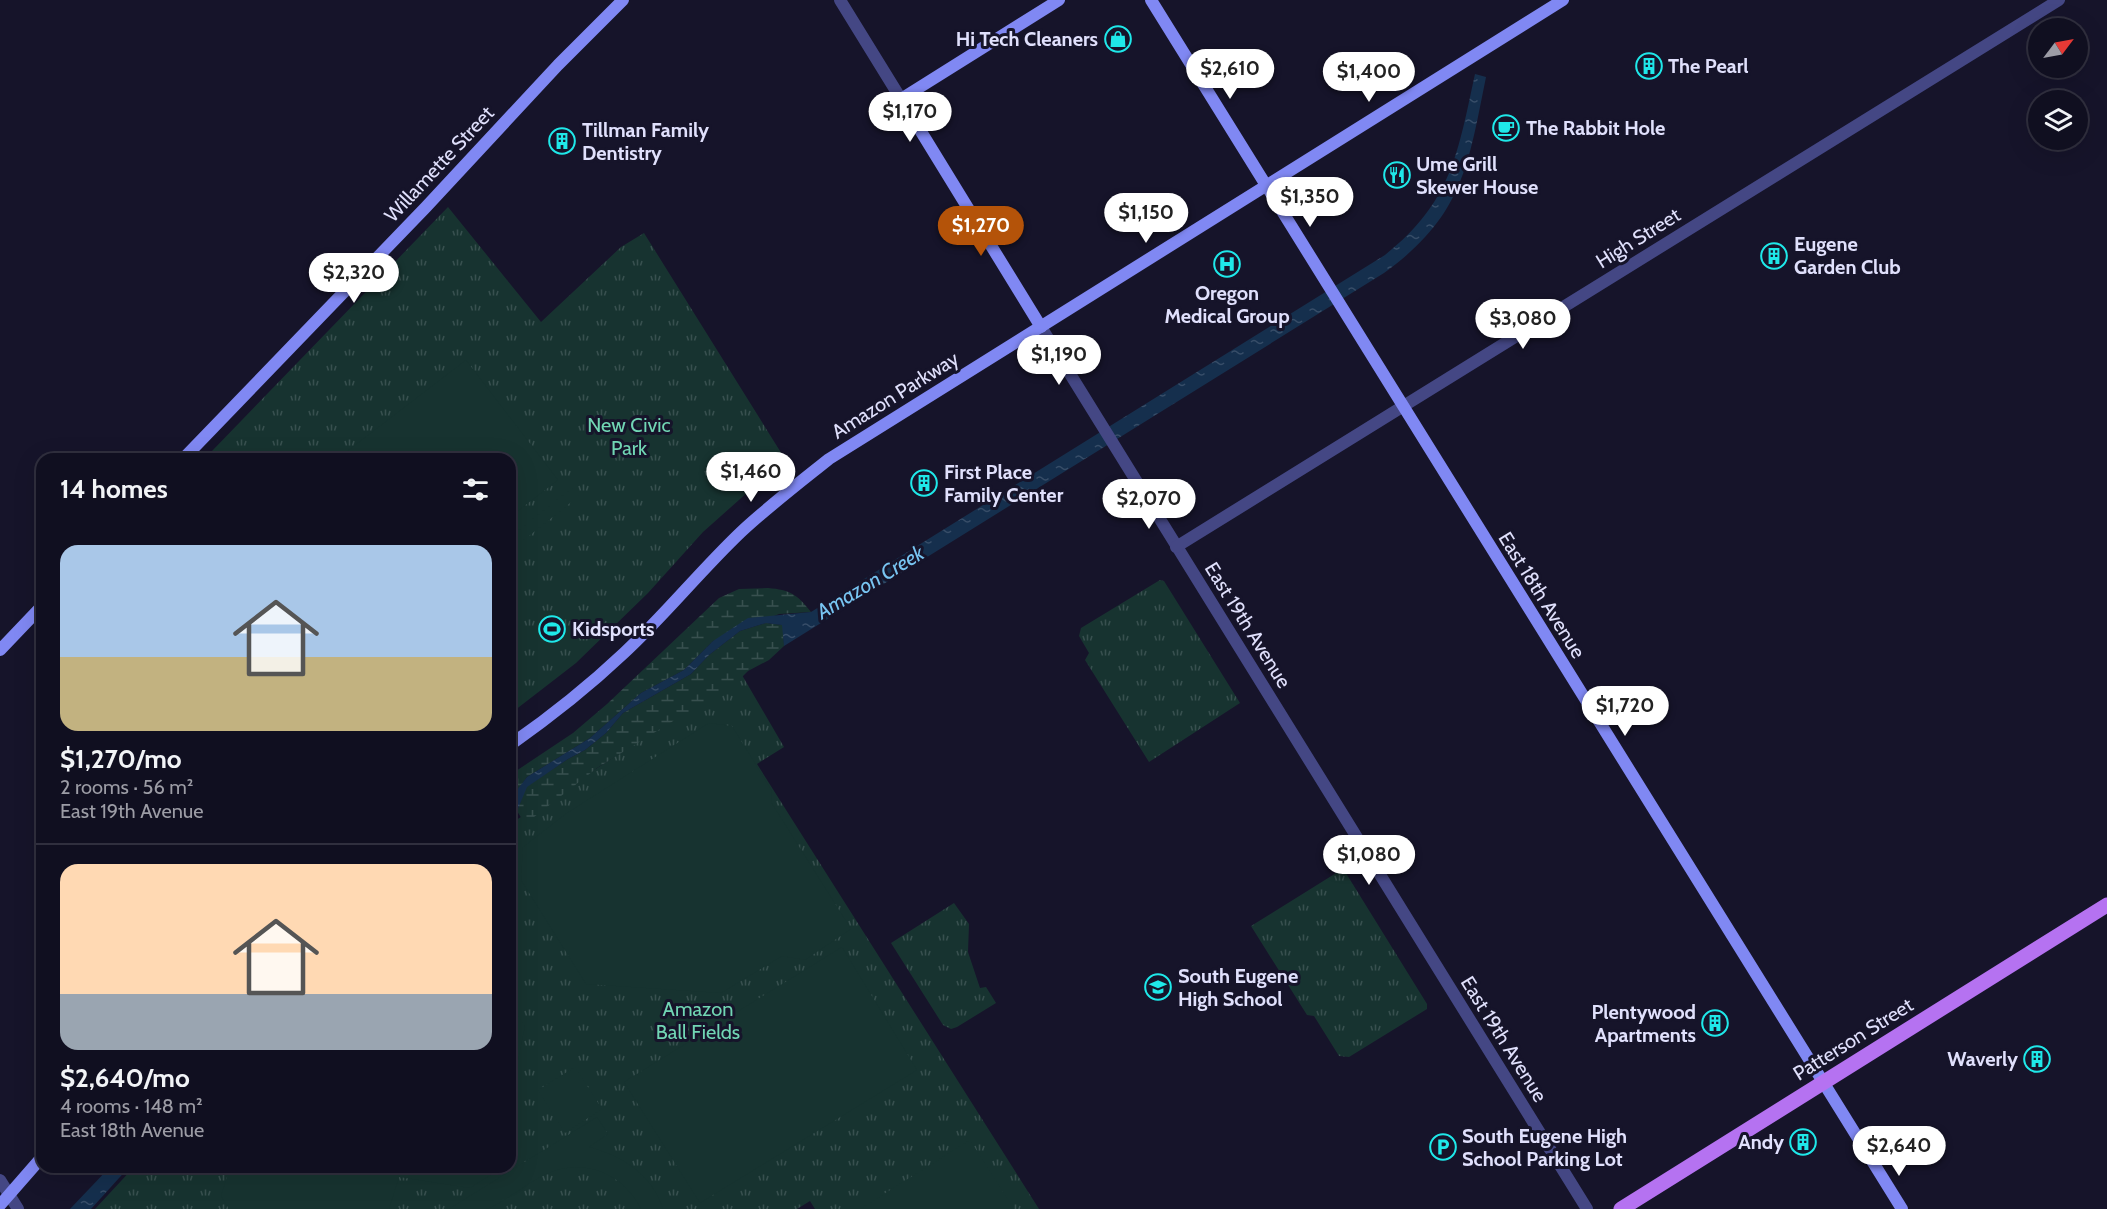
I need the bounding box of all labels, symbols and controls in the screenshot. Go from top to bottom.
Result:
north arrow [2028,18,2088,78]
map controls [2028,18,2088,150]
shop icon: Hi Tech Cleaners [1103,24,1133,54]
place label: Hi Tech Cleaners [956,27,1098,51]
pin: $2,610 [1181,49,1279,100]
building icon: The Pearl [1634,51,1664,81]
pin: $1,400 [1320,52,1418,103]
place label: The Pearl [1668,54,1749,78]
text: $2,610 [1200,56,1260,80]
text: $1,400 [1337,59,1401,83]
button: layers [2028,90,2088,150]
pin: $1,170 [861,92,959,143]
text: $1,170 [883,99,937,123]
street label: Willamette Street [379,101,499,227]
cafe icon: The Rabbit Hole [1491,113,1521,143]
place label: The Rabbit Hole [1526,116,1665,140]
place label: Tillman Family Dentistry [582,118,709,165]
building icon: Tillman Family Dentistry [547,126,577,156]
place label: Ume Grill Skewer House [1416,152,1538,199]
restaurant icon: Ume Grill Skewer House [1382,160,1412,190]
pin: $1,350 [1261,177,1359,228]
text: $1,350 [1280,184,1340,208]
pin: $1,150 [1097,193,1195,244]
text: $1,150 [1118,200,1174,224]
street label: High Street [1591,203,1685,273]
pin: $1,270 [932,206,1030,257]
text: $1,270 [952,213,1010,237]
place label: Eugene Garden Club [1794,232,1901,279]
building icon: Eugene Garden Club [1759,241,1789,271]
hospital icon: Oregon Medical Group [1212,249,1242,279]
pin: $2,320 [305,253,403,304]
text: $2,320 [323,260,385,284]
place label: Oregon Medical Group [1164,281,1290,328]
pin: $3,080 [1474,299,1572,350]
text: $3,080 [1489,306,1557,330]
pin: $1,190 [1010,335,1108,386]
text: $1,190 [1031,342,1087,366]
street label: Amazon Parkway [827,346,963,444]
park label: New Civic Park [587,413,671,460]
pin: $1,460 [702,452,800,503]
text: $1,460 [720,459,782,483]
place label: First Place Family Center [944,460,1064,507]
building icon: First Place Family Center [909,468,939,498]
text: 14 homes [60,473,168,505]
icon: filters [459,473,492,506]
pin: $2,070 [1100,479,1198,530]
text: $2,070 [1117,486,1181,510]
street label: East 18th Avenue [1494,527,1590,663]
water label: Amazon Creek [811,540,929,624]
street label: East 19th Avenue [1200,558,1296,692]
icon: home [222,584,330,692]
sports icon: Kidsports [537,614,567,644]
place label: Kidsports [572,617,655,641]
pin: $1,720 [1576,686,1674,737]
text: $1,720 [1596,693,1654,717]
text: $1,270/mo [60,743,182,775]
text: 2 rooms · 56 m² [60,775,193,799]
text: East 19th Avenue [60,799,204,823]
pin: $1,080 [1320,835,1418,886]
text: $1,080 [1337,842,1401,866]
icon: home [222,903,330,1011]
place label: South Eugene High School [1178,964,1298,1011]
school or university icon: South Eugene High School [1143,972,1173,1002]
street label: East 19th Avenue [1456,972,1552,1106]
street label: Patterson Street [1789,992,1918,1085]
park label: Amazon Ball Fields [656,997,740,1044]
place label: Plentywood Apartments [1592,1000,1696,1047]
building icon: Plentywood Apartments [1700,1008,1730,1038]
building icon: Waverly [2022,1044,2052,1074]
place label: Waverly [1947,1047,2018,1071]
text: $2,640/mo [60,1062,190,1094]
text: 4 rooms · 148 m² [60,1094,203,1118]
text: East 18th Avenue [60,1118,204,1142]
place label: South Eugene High School Parking Lot [1462,1124,1627,1171]
pin: $2,640 [1850,1126,1948,1177]
building icon: Andy [1788,1127,1818,1157]
place label: Andy [1738,1130,1784,1154]
parking icon: South Eugene High School Parking Lot [1428,1132,1458,1162]
text: $2,640 [1867,1133,1931,1157]

